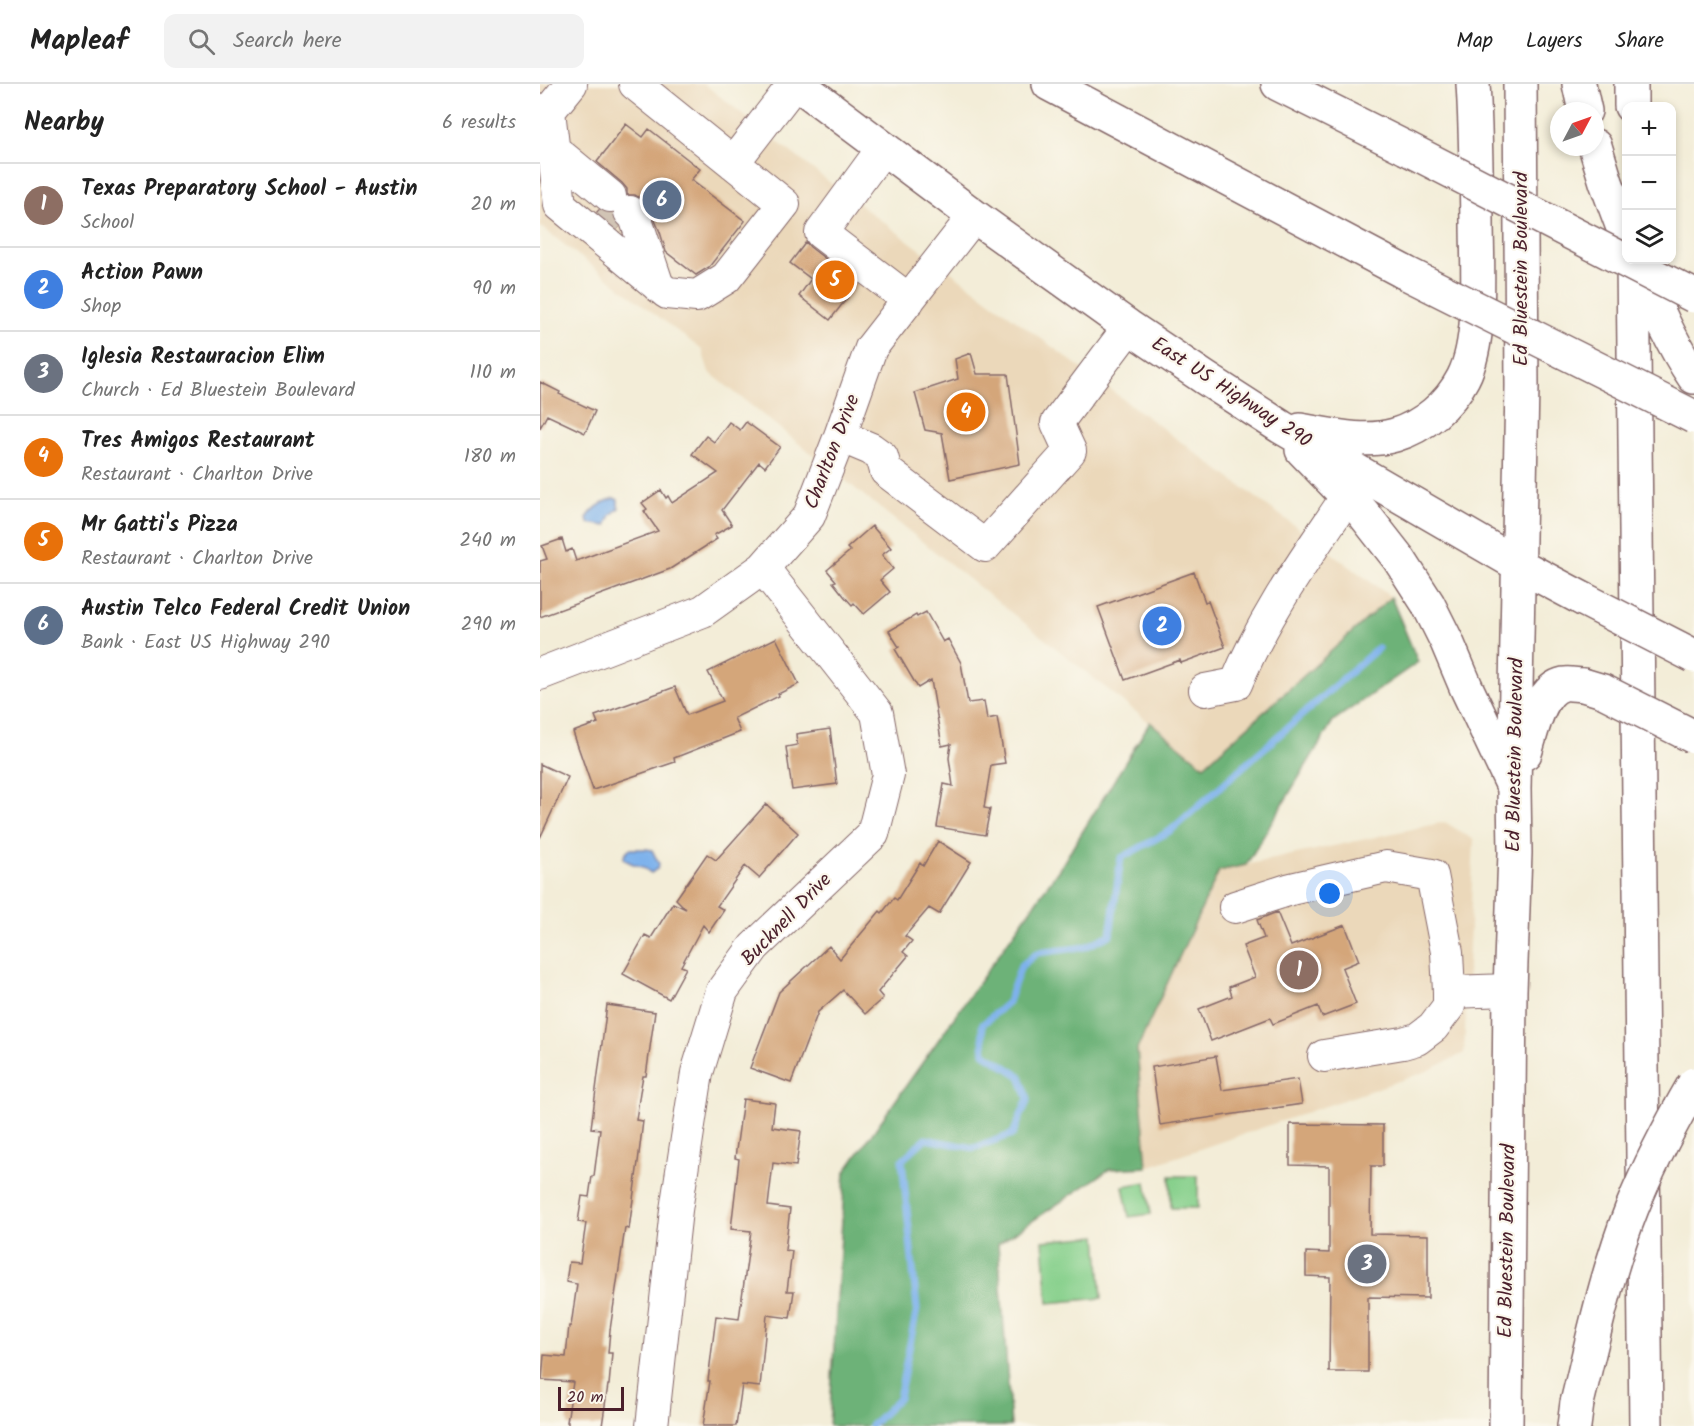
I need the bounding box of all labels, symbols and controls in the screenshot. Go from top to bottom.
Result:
search box [164,14,584,68]
text: Mapleaf [30,19,128,64]
text: Search here [233,24,342,59]
icon: search [185,25,218,58]
text: Map [1456,25,1493,58]
text: Layers [1526,25,1582,58]
text: Share [1615,25,1664,58]
text: Nearby [24,102,104,144]
north arrow [1550,102,1604,156]
map controls [1622,102,1676,264]
button: + [1622,102,1676,156]
text: 6 results [442,107,516,139]
button: − [1622,156,1676,210]
street label: Ed Bluestein Boulevard [1506,171,1538,366]
text: Texas Preparatory School - Austin [81,172,417,207]
pin: 6 [642,178,682,222]
text: 1 [40,189,47,221]
text: 20 m [470,189,516,221]
text: School [81,207,134,239]
button: layers [1622,210,1676,264]
text: Action Pawn [81,256,203,291]
pin: 5 [816,258,854,302]
text: 2 [38,273,49,305]
text: 90 m [472,273,516,305]
text: Shop [81,291,121,323]
street label: East US Highway 290 [1144,329,1318,457]
text: Iglesia Restauracion Elim [81,340,325,375]
text: 3 [38,357,49,389]
text: 110 m [470,357,516,389]
text: Church · Ed Bluestein Boulevard [81,375,355,407]
street label: Charlton Drive [796,390,870,514]
pin: 4 [946,390,986,434]
text: Tres Amigos Restaurant [81,424,315,459]
text: 4 [38,441,49,473]
text: 180 m [464,441,516,473]
text: Restaurant · Charlton Drive [81,459,313,491]
text: Mr Gatti's Pizza [81,508,238,543]
text: 5 [38,525,49,557]
text: 240 m [459,525,516,557]
text: Restaurant · Charlton Drive [81,543,313,575]
text: Austin Telco Federal Credit Union [81,592,410,627]
pin: 2 [1142,604,1182,648]
text: 6 [38,609,49,641]
text: 290 m [461,609,516,641]
text: Bank · East US Highway 290 [81,627,330,659]
street label: Ed Bluestein Boulevard [1498,657,1534,852]
street label: Bucknell Drive [734,866,840,974]
your location [1315,879,1344,908]
pin: 1 [1280,948,1318,992]
street label: Ed Bluestein Boulevard [1490,1143,1526,1338]
pin: 3 [1348,1242,1386,1286]
scale bar [558,1384,624,1412]
text: 20 m [567,1385,603,1410]

